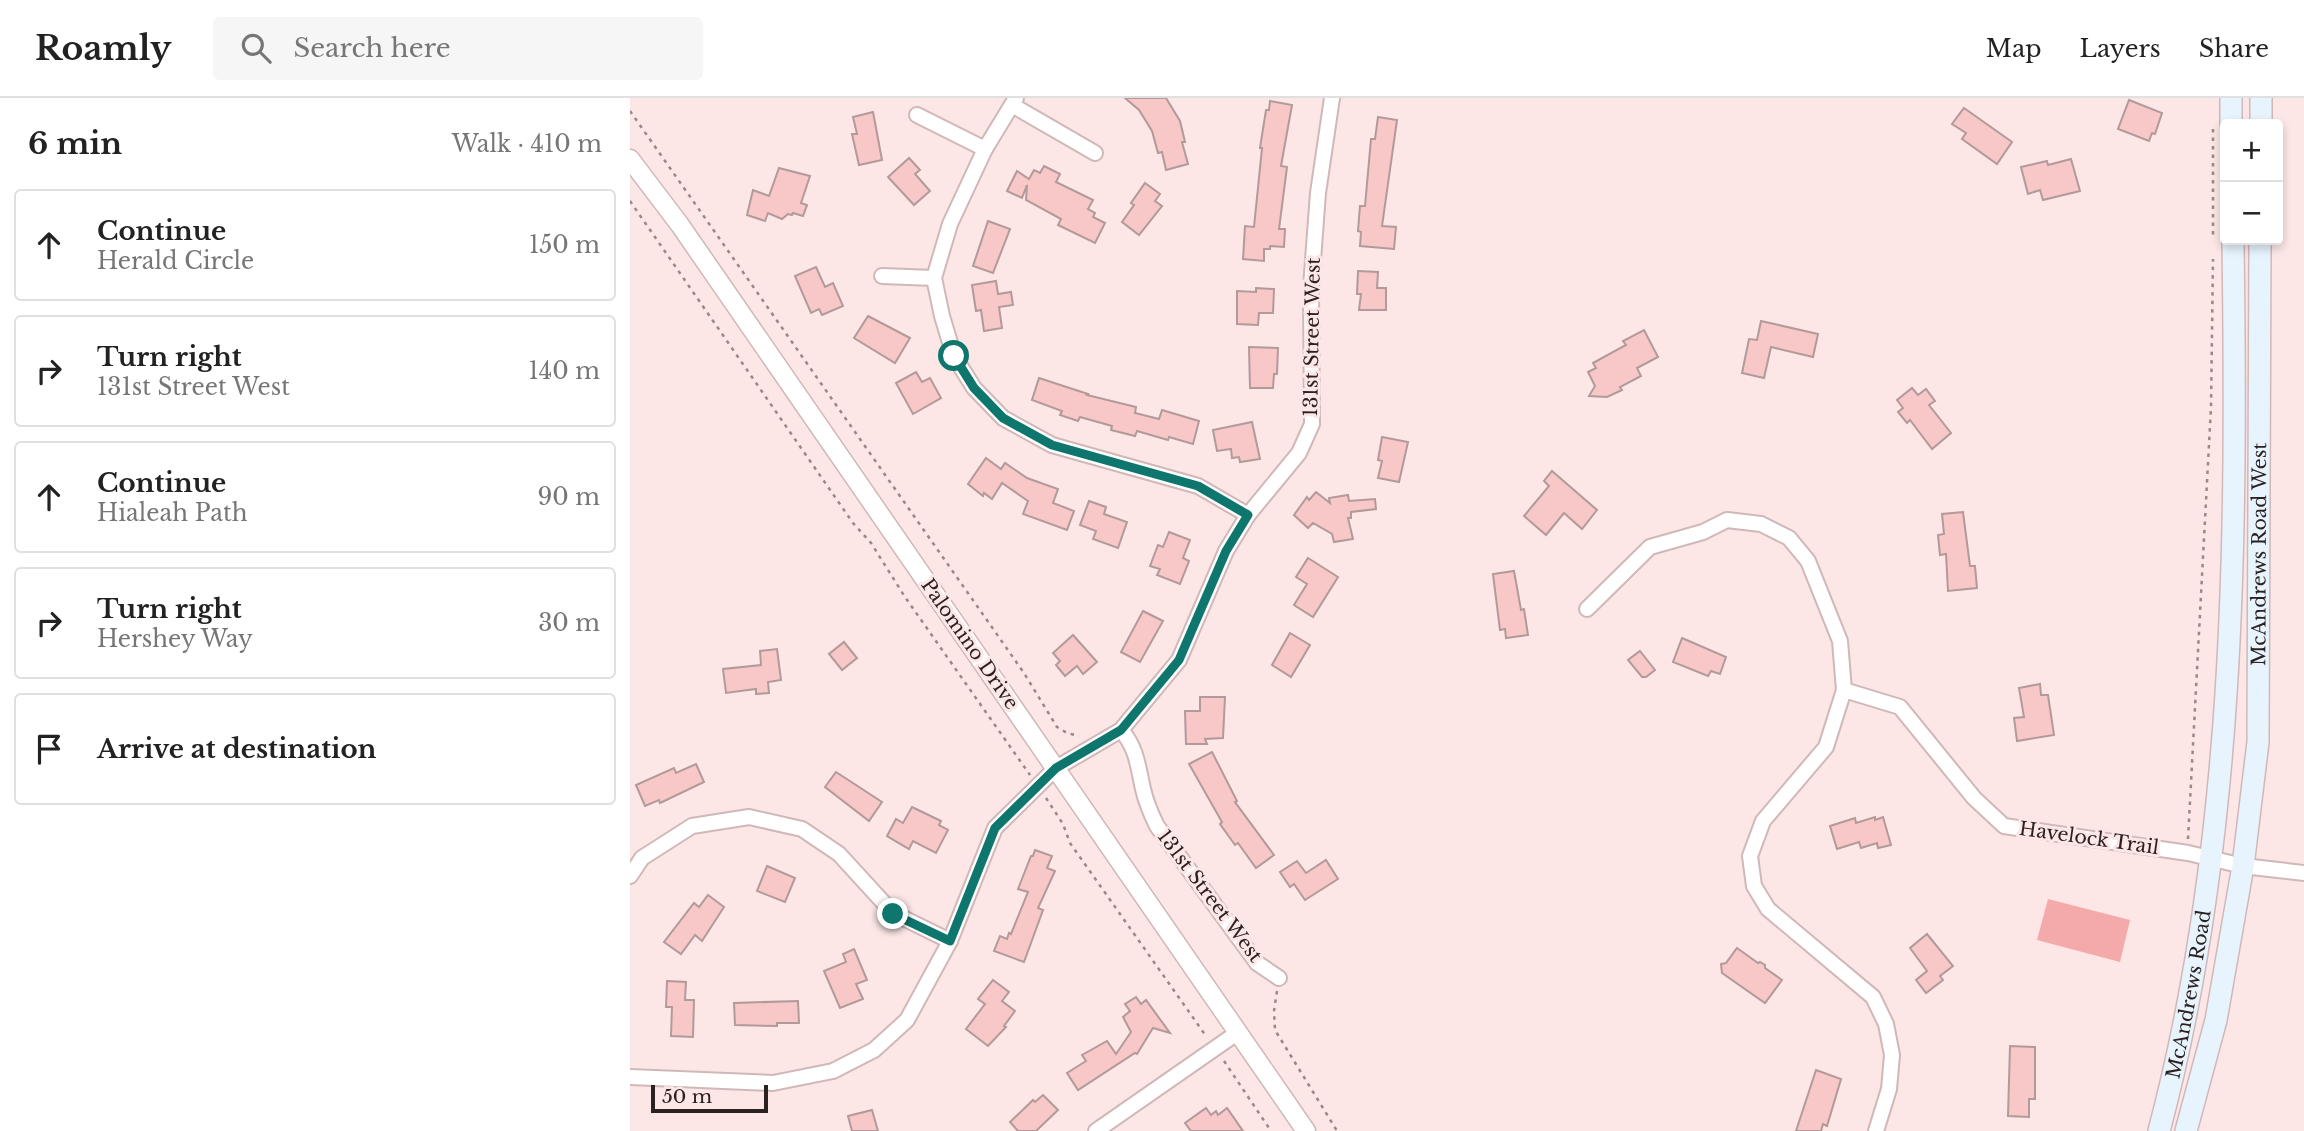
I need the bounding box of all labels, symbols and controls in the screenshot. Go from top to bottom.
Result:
search box [213,17,703,80]
text: Roamly [35,28,171,69]
icon: search [237,29,275,67]
text: Search here [293,32,451,64]
text: Map [1986,34,2042,63]
text: Layers [2080,34,2161,63]
text: Share [2199,34,2269,63]
map controls [2220,119,2283,245]
button: + [2220,119,2283,182]
text: 6 min [28,125,122,162]
text: Walk · 410 m [452,130,602,158]
button: − [2220,182,2283,245]
text: Continue [97,215,226,247]
icon: ahead [30,226,68,264]
text: 150 m [529,231,600,259]
text: Herald Circle [97,247,254,275]
street label: 131st Street West [1299,256,1325,417]
route start [938,340,969,371]
text: Turn right [97,341,242,373]
icon: right [30,352,68,390]
text: 140 m [529,357,600,385]
text: 131st Street West [97,373,290,401]
street label: McAndrews Road West [2247,442,2271,666]
text: Continue [97,467,226,499]
icon: ahead [30,478,68,516]
text: 90 m [538,483,600,511]
text: Hialeah Path [97,499,247,527]
street label: Palomino Drive [916,574,1024,714]
text: Turn right [97,593,242,625]
icon: right [30,604,68,642]
text: 30 m [538,609,600,637]
text: Hershey Way [97,625,253,653]
icon: arrive [30,730,68,768]
text: Arrive at destination [97,733,377,765]
street label: Havelock Trail [2018,817,2160,859]
street label: 131st Street West [1153,825,1268,967]
route end [877,898,908,929]
street label: McAndrews Road [2161,908,2215,1081]
scale bar [651,1082,768,1114]
text: 50 m [662,1085,712,1108]

